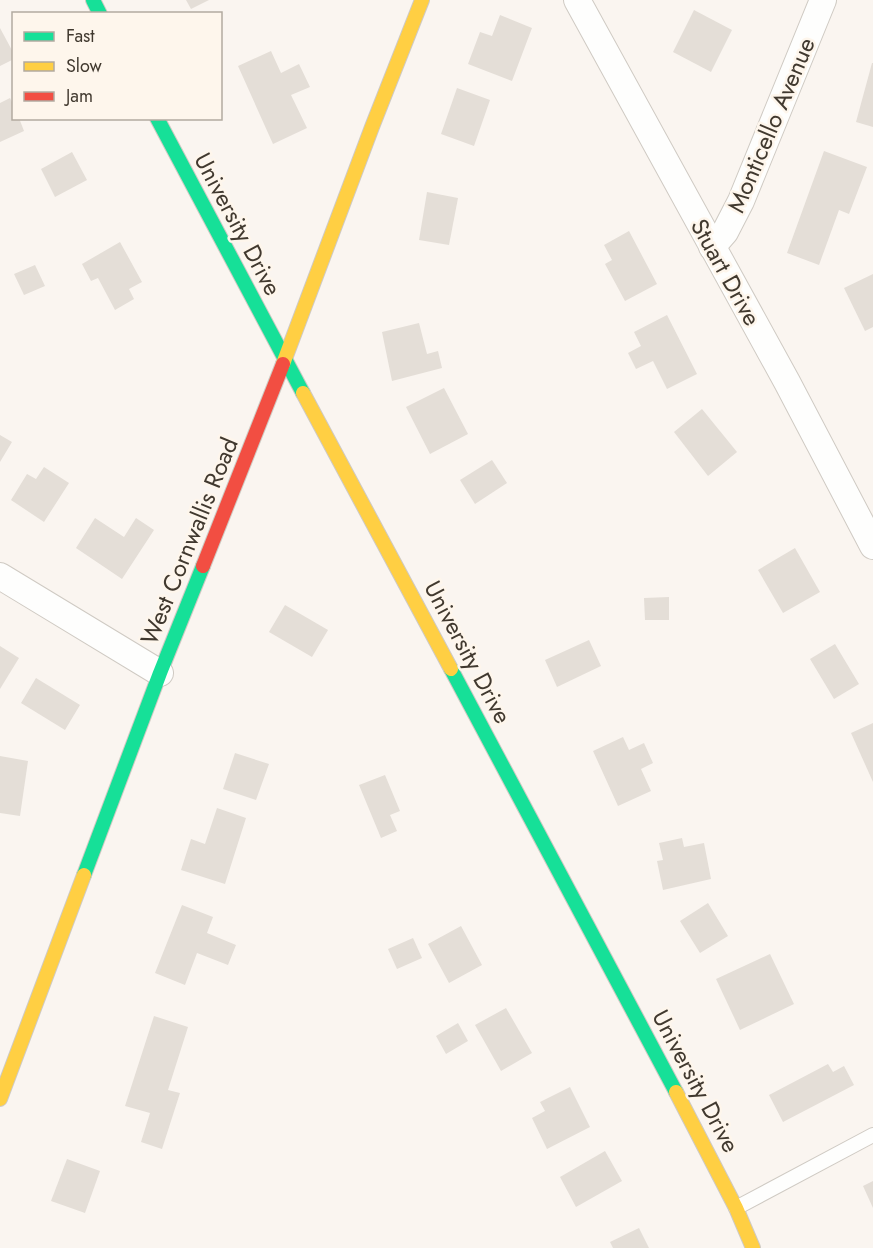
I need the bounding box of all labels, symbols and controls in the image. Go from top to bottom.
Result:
legend [12,12,222,120]
text: Fast [66,23,95,49]
street label: Monticello Avenue [718,32,824,218]
text: Slow [66,53,103,79]
text: Jam [64,83,93,109]
street label: University Drive [186,146,290,302]
street label: Stuart Drive [682,212,770,332]
street label: West Cornwallis Road [131,432,247,650]
street label: University Drive [416,574,520,730]
street label: University Drive [644,1003,748,1159]

